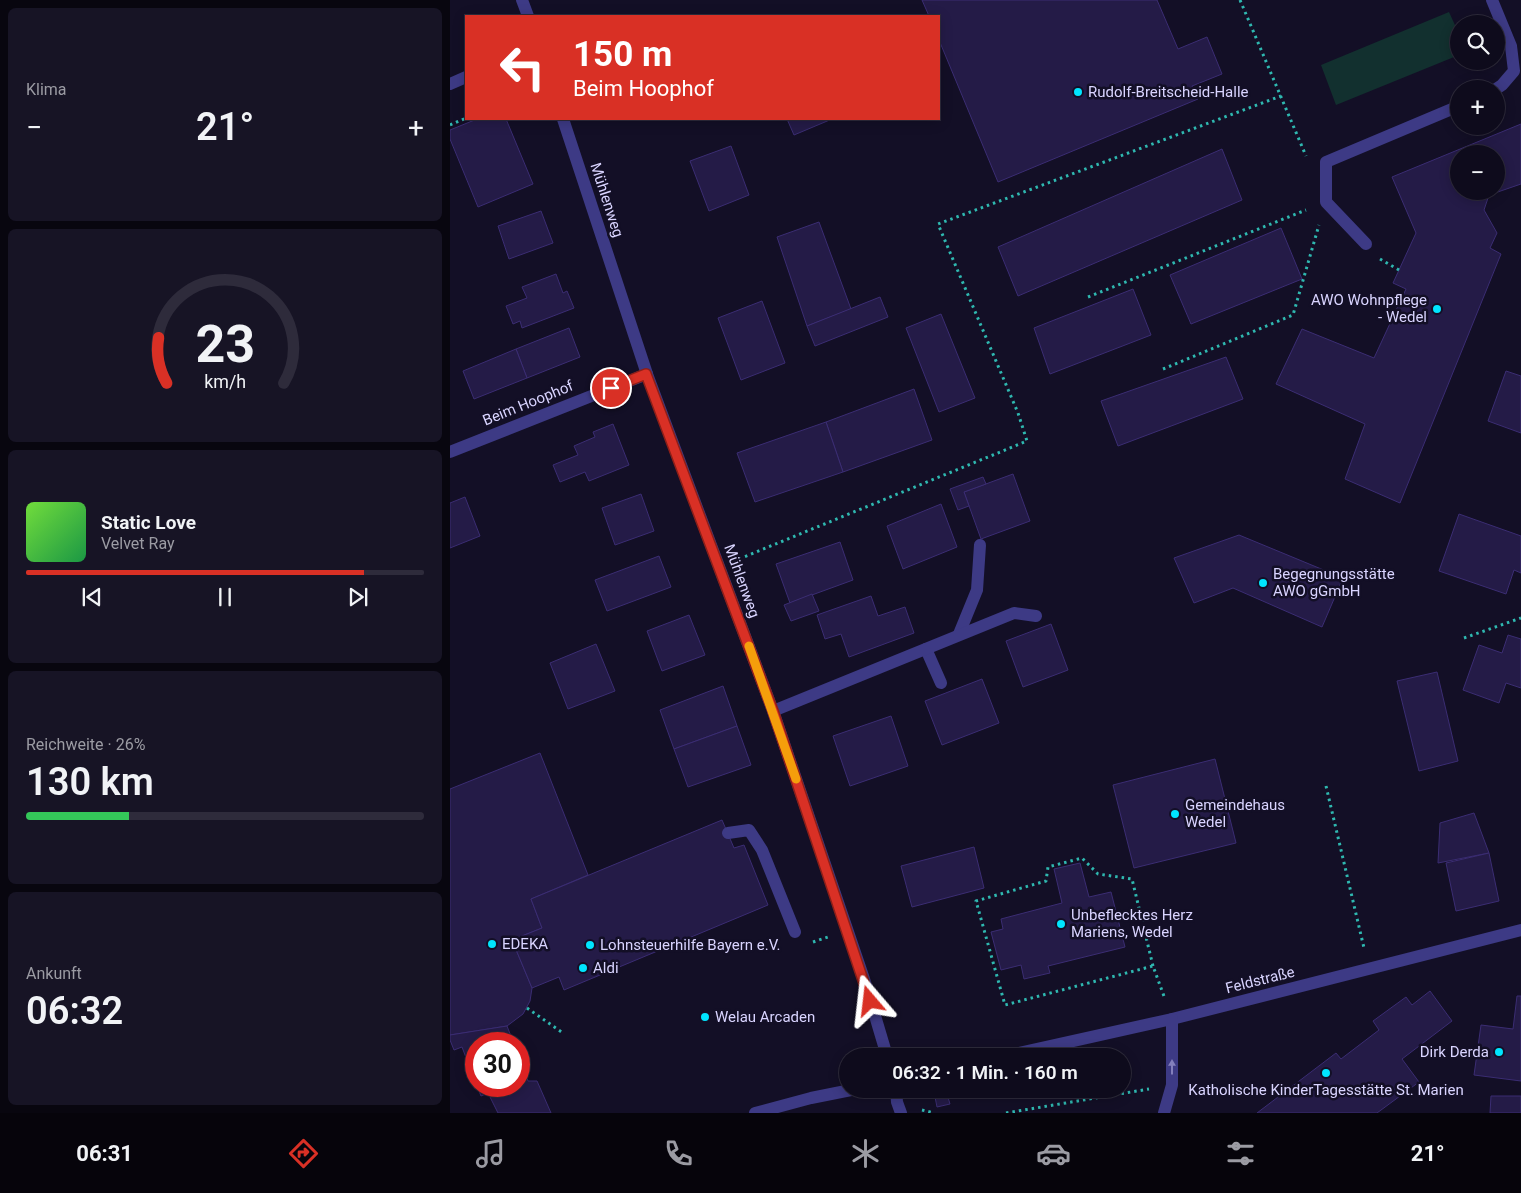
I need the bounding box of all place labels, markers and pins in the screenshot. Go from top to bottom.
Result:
place label: Rudolf-Breitscheid-Halle [1088,83,1249,101]
marker: Rudolf-Breitscheid-Halle [1072,86,1084,98]
place label: AWO Wohnpflege - Wedel [1311,291,1427,326]
marker: AWO Wohnpflege - Wedel [1431,303,1443,315]
pin [590,367,632,409]
place label: Begegnungsstätte AWO gGmbH [1273,565,1395,600]
marker: Begegnungsstätte AWO gGmbH [1257,577,1269,589]
place label: Gemeindehaus Wedel [1185,796,1285,831]
marker: Gemeindehaus Wedel [1169,808,1181,820]
place label: Unbeflecktes Herz Mariens, Wedel [1071,906,1193,941]
marker: Unbeflecktes Herz Mariens, Wedel [1055,918,1067,930]
place label: EDEKA [502,935,548,953]
place label: Lohnsteuerhilfe Bayern e.V. [600,936,781,954]
marker: EDEKA [486,938,498,950]
marker: Lohnsteuerhilfe Bayern e.V. [584,939,596,951]
place label: Aldi [593,959,619,977]
marker: Aldi [577,962,589,974]
place label: Welau Arcaden [715,1008,815,1026]
marker: Welau Arcaden [699,1011,711,1023]
place label: Dirk Derda [1420,1043,1489,1061]
marker: Dirk Derda [1493,1046,1505,1058]
marker: Katholische KinderTagesstätte St. Marien [1320,1067,1332,1079]
place label: Katholische KinderTagesstätte St. Marien [1188,1081,1464,1099]

